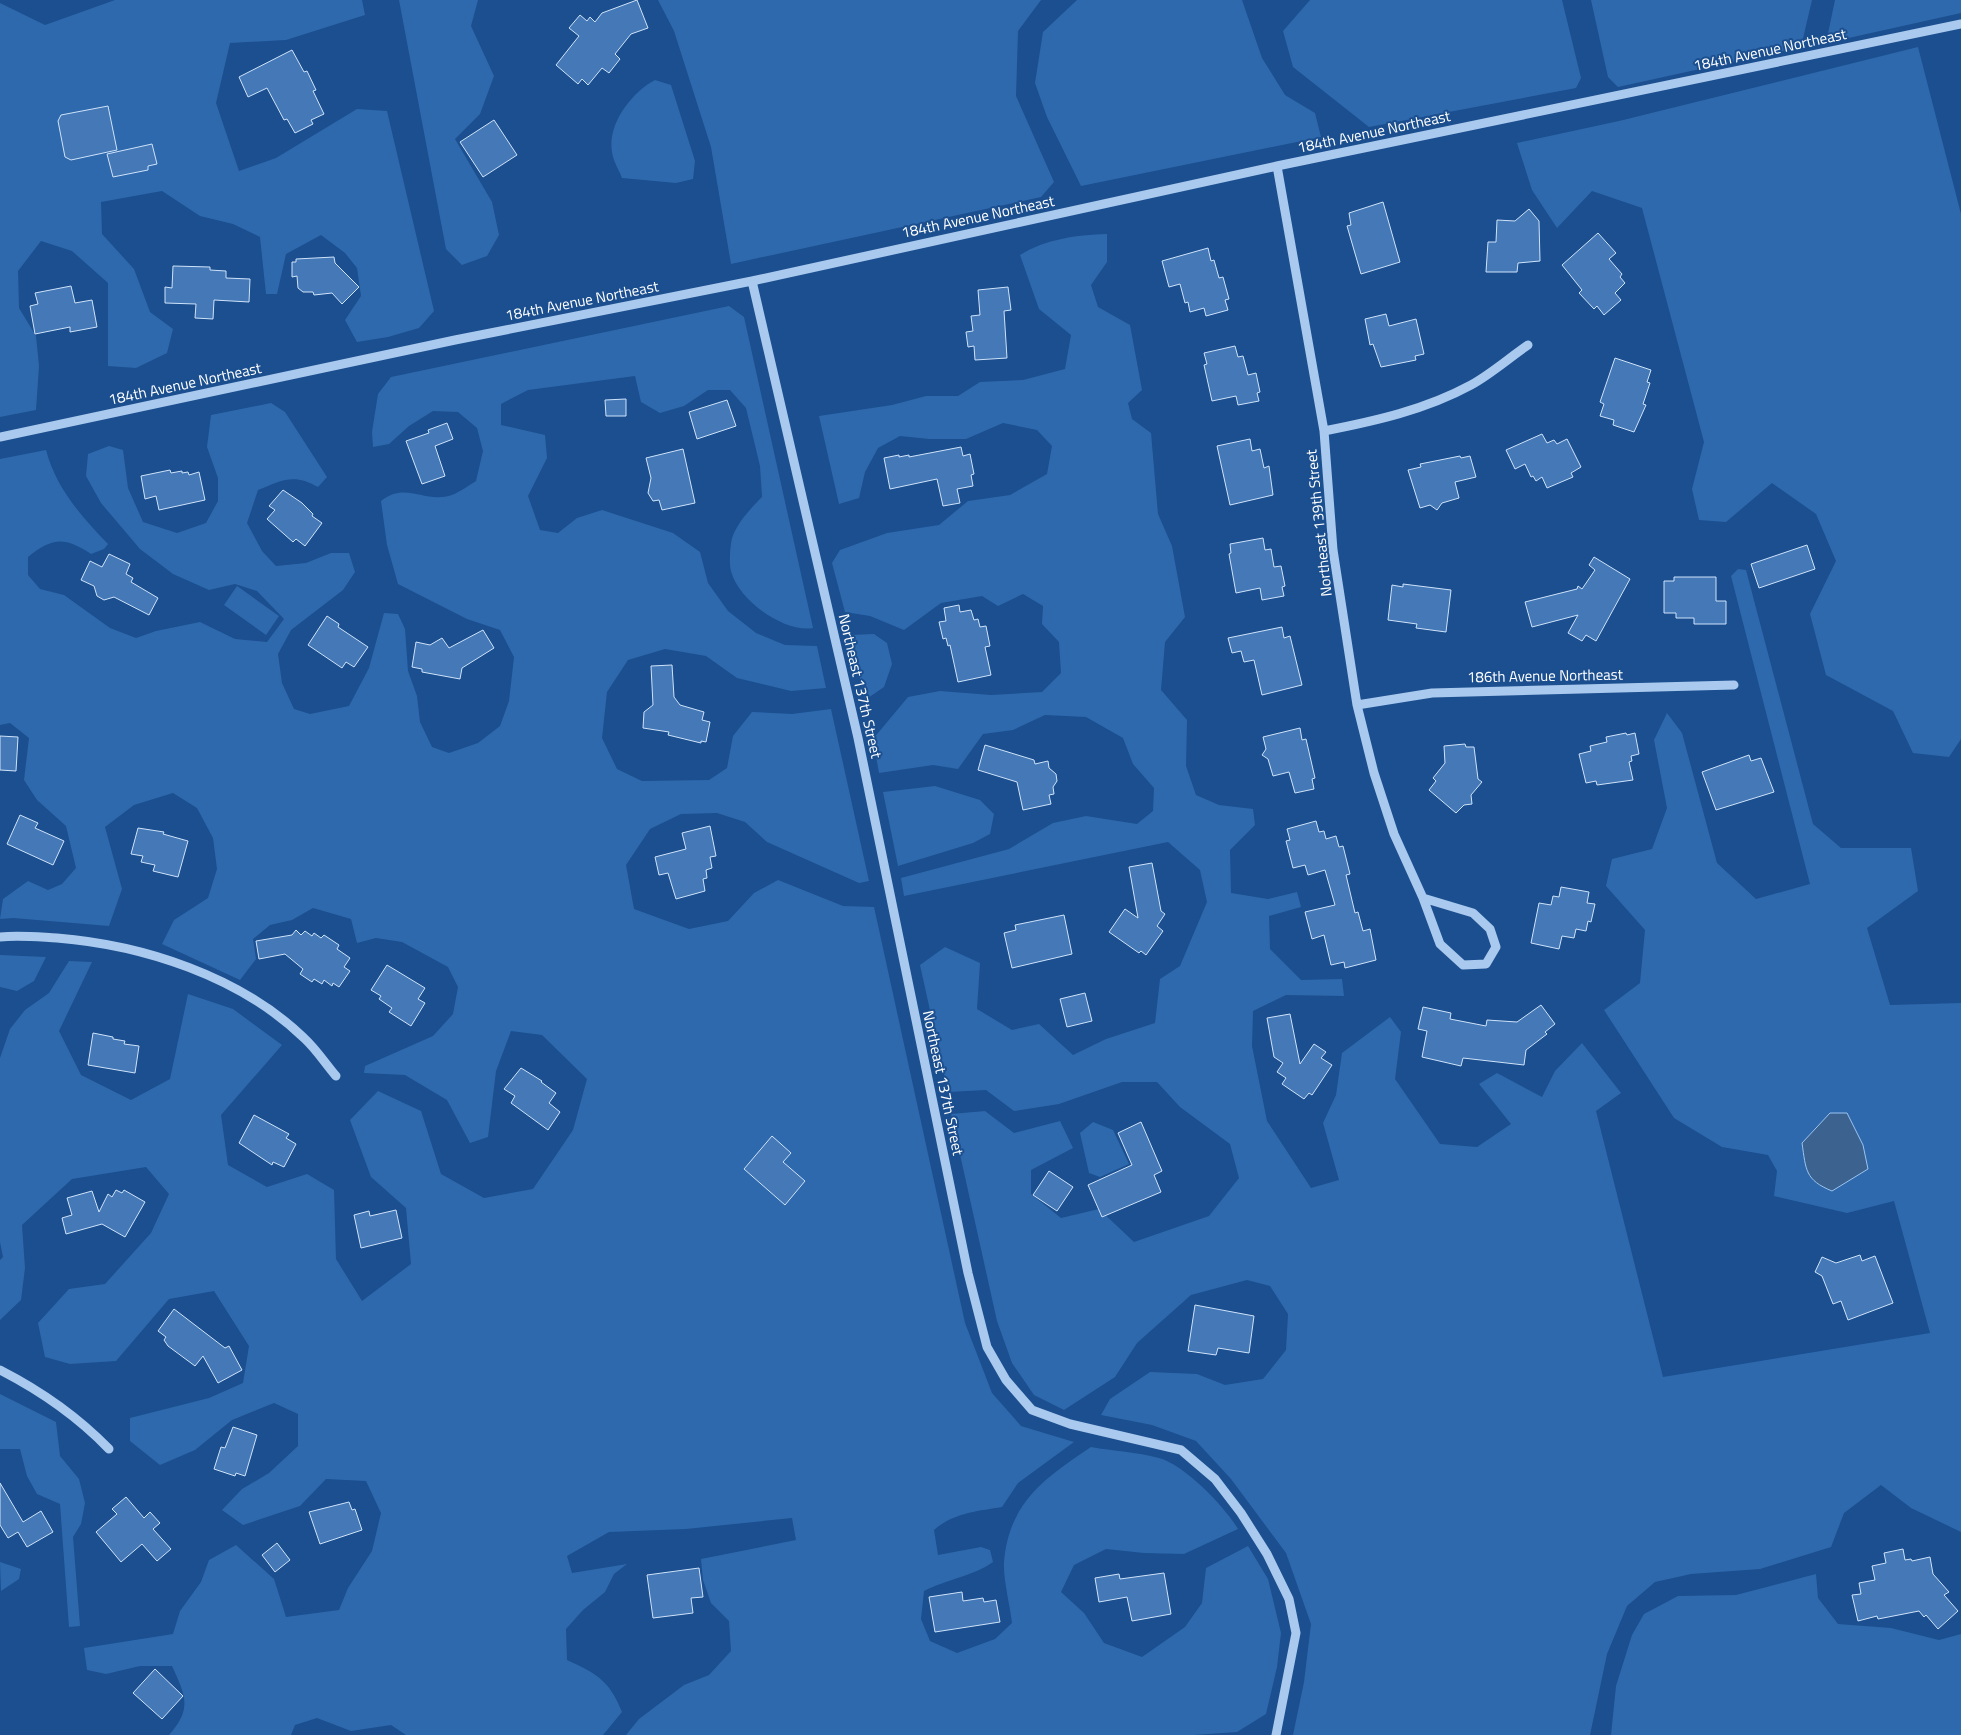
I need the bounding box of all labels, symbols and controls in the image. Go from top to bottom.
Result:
street label: 184th Avenue Northeast [1691,22,1849,77]
street label: 184th Avenue Northeast [1295,104,1453,159]
street label: 184th Avenue Northeast [899,189,1057,244]
street label: 184th Avenue Northeast [503,274,661,327]
street label: 184th Avenue Northeast [106,356,264,411]
street label: Northeast 139th Street [1299,448,1338,598]
street label: Northeast 137th Street [833,611,888,761]
street label: 186th Avenue Northeast [1467,663,1624,688]
street label: Northeast 137th Street [917,1008,970,1158]

